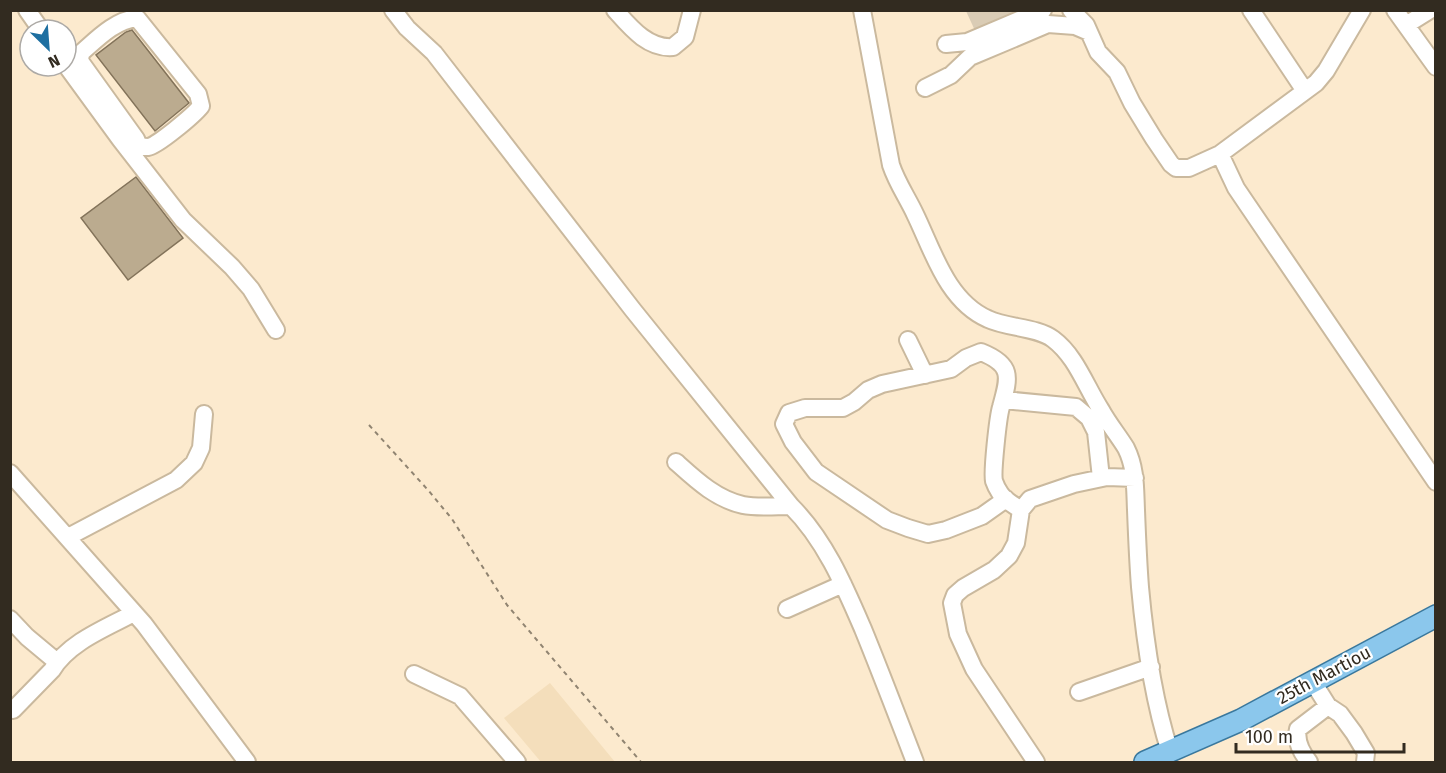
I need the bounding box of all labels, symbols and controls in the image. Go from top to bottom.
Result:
north arrow [18,18,78,78]
text: N [45,50,63,72]
street label: 25th Martiou [1273,641,1375,709]
scale bar [1236,716,1404,754]
text: 100 m [1245,726,1293,748]

